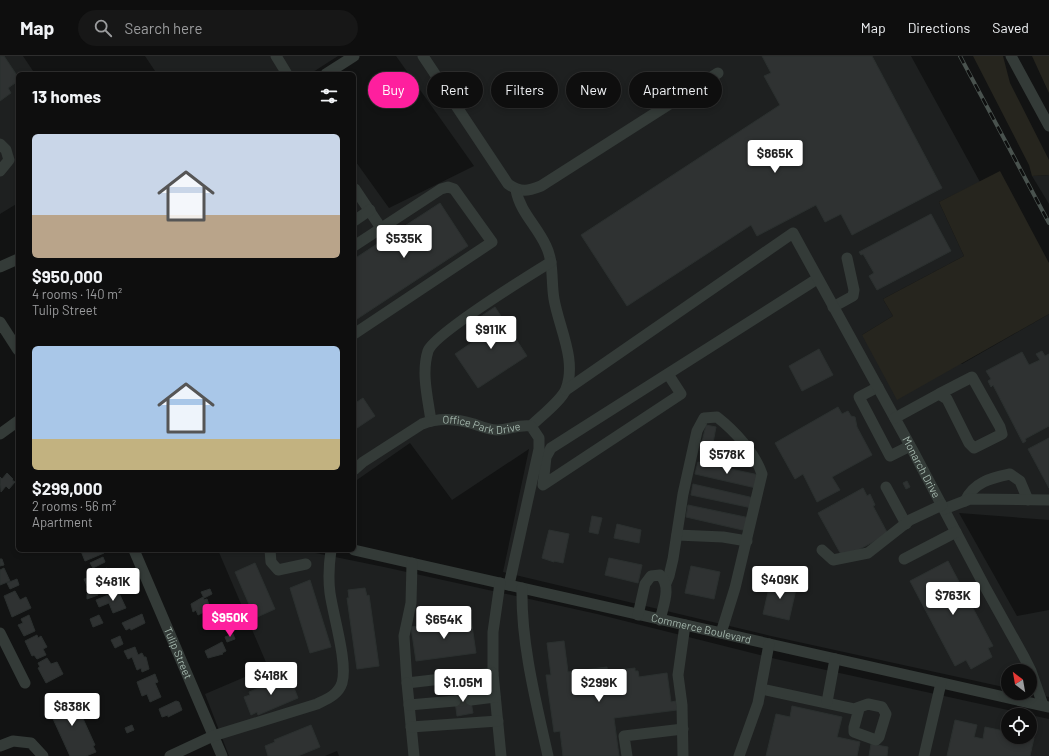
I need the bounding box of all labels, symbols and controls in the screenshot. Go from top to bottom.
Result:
search box [78,10,358,46]
text: Map [20,16,54,39]
icon: search [92,17,114,39]
text: Search here [124,19,202,37]
text: Map [861,19,886,36]
text: Directions [908,19,970,36]
text: Saved [992,19,1029,36]
chip: Buy [368,72,419,108]
chip: Rent [427,72,483,108]
chip: Filters [491,72,558,108]
chip: New [566,72,621,108]
chip: Apartment [629,72,722,108]
icon: filters [318,85,340,107]
text: 13 homes [32,86,101,106]
pin: $865K [747,140,803,174]
text: $865K [757,145,793,161]
icon: home [150,160,222,232]
pin: $535K [376,225,432,259]
text: $535K [386,230,422,246]
text: $950,000 [32,266,103,286]
text: 4 rooms · 140 m² [32,286,122,302]
text: Tulip Street [32,302,97,318]
pin: $911K [463,316,519,350]
text: $911K [475,321,507,337]
icon: home [150,372,222,444]
street label: Office Park Drive [443,412,521,436]
street label: Monarch Drive [900,434,944,500]
pin: $578K [699,441,755,475]
text: $578K [709,446,745,462]
text: $299,000 [32,478,102,498]
text: 2 rooms · 56 m² [32,498,116,514]
text: Apartment [32,514,93,530]
pin: $409K [752,566,808,600]
pin: $481K [85,568,141,602]
text: $409K [761,571,799,587]
text: $481K [96,573,130,589]
pin: $763K [925,582,981,616]
text: $763K [935,587,971,603]
pin: $950K [202,604,258,638]
pin: $654K [416,606,472,640]
text: $950K [212,609,248,625]
street label: Commerce Boulevard [650,610,753,646]
text: $654K [425,611,463,627]
street label: Tulip Street [162,625,195,681]
pin: $418K [243,662,299,696]
north arrow [1001,664,1037,700]
map controls [1001,664,1037,744]
text: $418K [254,667,288,683]
pin: $1.05M [430,669,496,703]
pin: $299K [571,669,627,703]
text: $1.05M [444,674,482,690]
text: $299K [581,674,617,690]
pin: $838K [44,693,100,727]
text: $838K [54,698,90,714]
button: locate [1001,708,1037,744]

